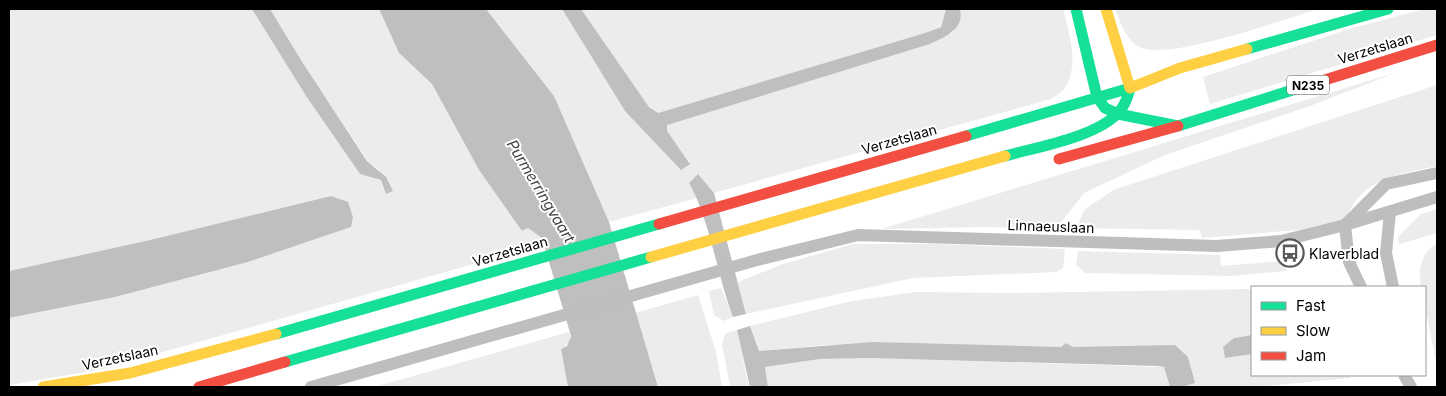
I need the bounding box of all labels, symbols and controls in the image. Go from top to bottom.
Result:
street label: Verzetslaan [1336,29,1414,67]
road number: N235 [1287,76,1329,94]
street label: Verzetslaan [860,120,938,158]
water label: Purmerringvaart [503,136,580,247]
street label: Linnaeuslaan [1007,216,1095,236]
street label: Verzetslaan [471,232,549,270]
bus stop icon: Klaverblad [1275,238,1305,268]
place label: Klaverblad [1309,245,1379,262]
legend [1251,286,1426,376]
text: Fast [1296,296,1326,315]
text: Slow [1296,321,1330,340]
street label: Verzetslaan [80,341,160,373]
text: Jam [1296,346,1326,365]

